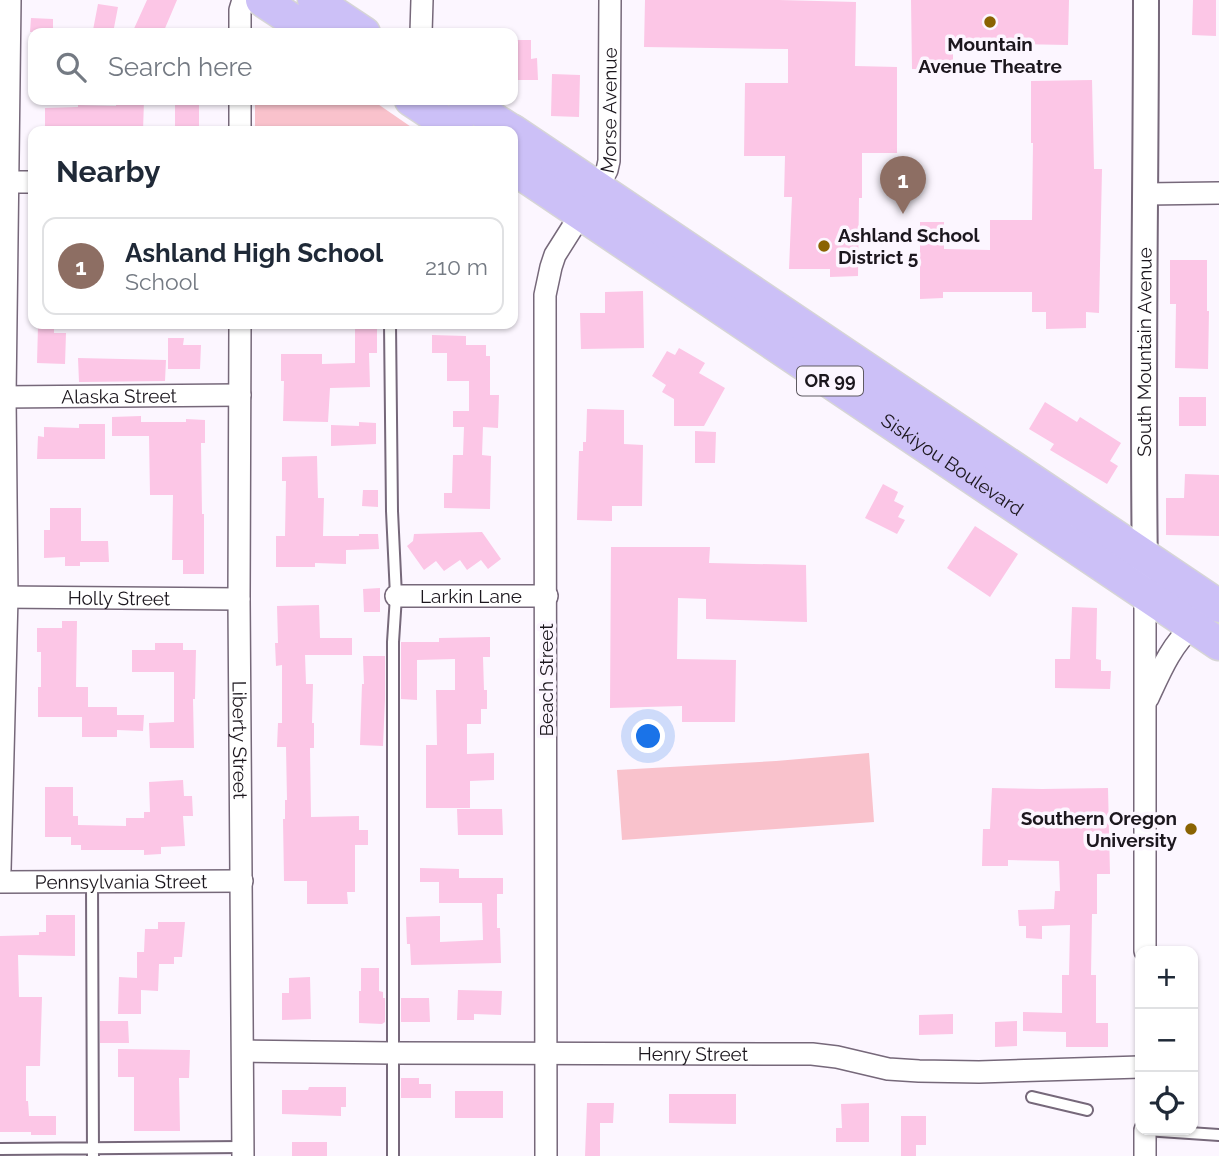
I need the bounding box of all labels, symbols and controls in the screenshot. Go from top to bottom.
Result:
marker: Mountain Avenue Theatre [982,14,998,30]
search box [28,28,518,105]
place label: Mountain Avenue Theatre [918,33,1062,77]
street label: Morse Avenue [596,47,621,175]
icon: search [52,48,90,86]
text: Search here [108,52,252,82]
text: Nearby [56,154,160,189]
pin: 1 [880,156,926,214]
place label: Ashland School District 5 [838,224,981,268]
text: Ashland High School [125,238,383,268]
marker: Ashland School District 5 [816,238,832,254]
street label: South Mountain Avenue [1133,247,1156,457]
text: 1 [75,253,87,280]
text: 210 m [425,253,488,280]
text: School [125,268,199,295]
road number: OR 99 [797,366,863,396]
street label: Alaska Street [61,385,177,407]
street label: Siskiyou Boulevard [877,409,1028,520]
street label: Larkin Lane [420,585,522,607]
street label: Holly Street [68,587,171,609]
street label: Beach Street [535,623,557,737]
street label: Liberty Street [229,681,251,800]
your location [631,719,665,753]
place label: Southern Oregon University [1021,807,1178,851]
marker: Southern Oregon University [1183,821,1199,837]
street label: Pennsylvania Street [35,870,208,893]
map controls [1135,946,1198,1135]
button: + [1135,946,1198,1009]
button: − [1135,1009,1198,1072]
street label: Henry Street [638,1043,749,1065]
button: locate [1135,1072,1198,1135]

